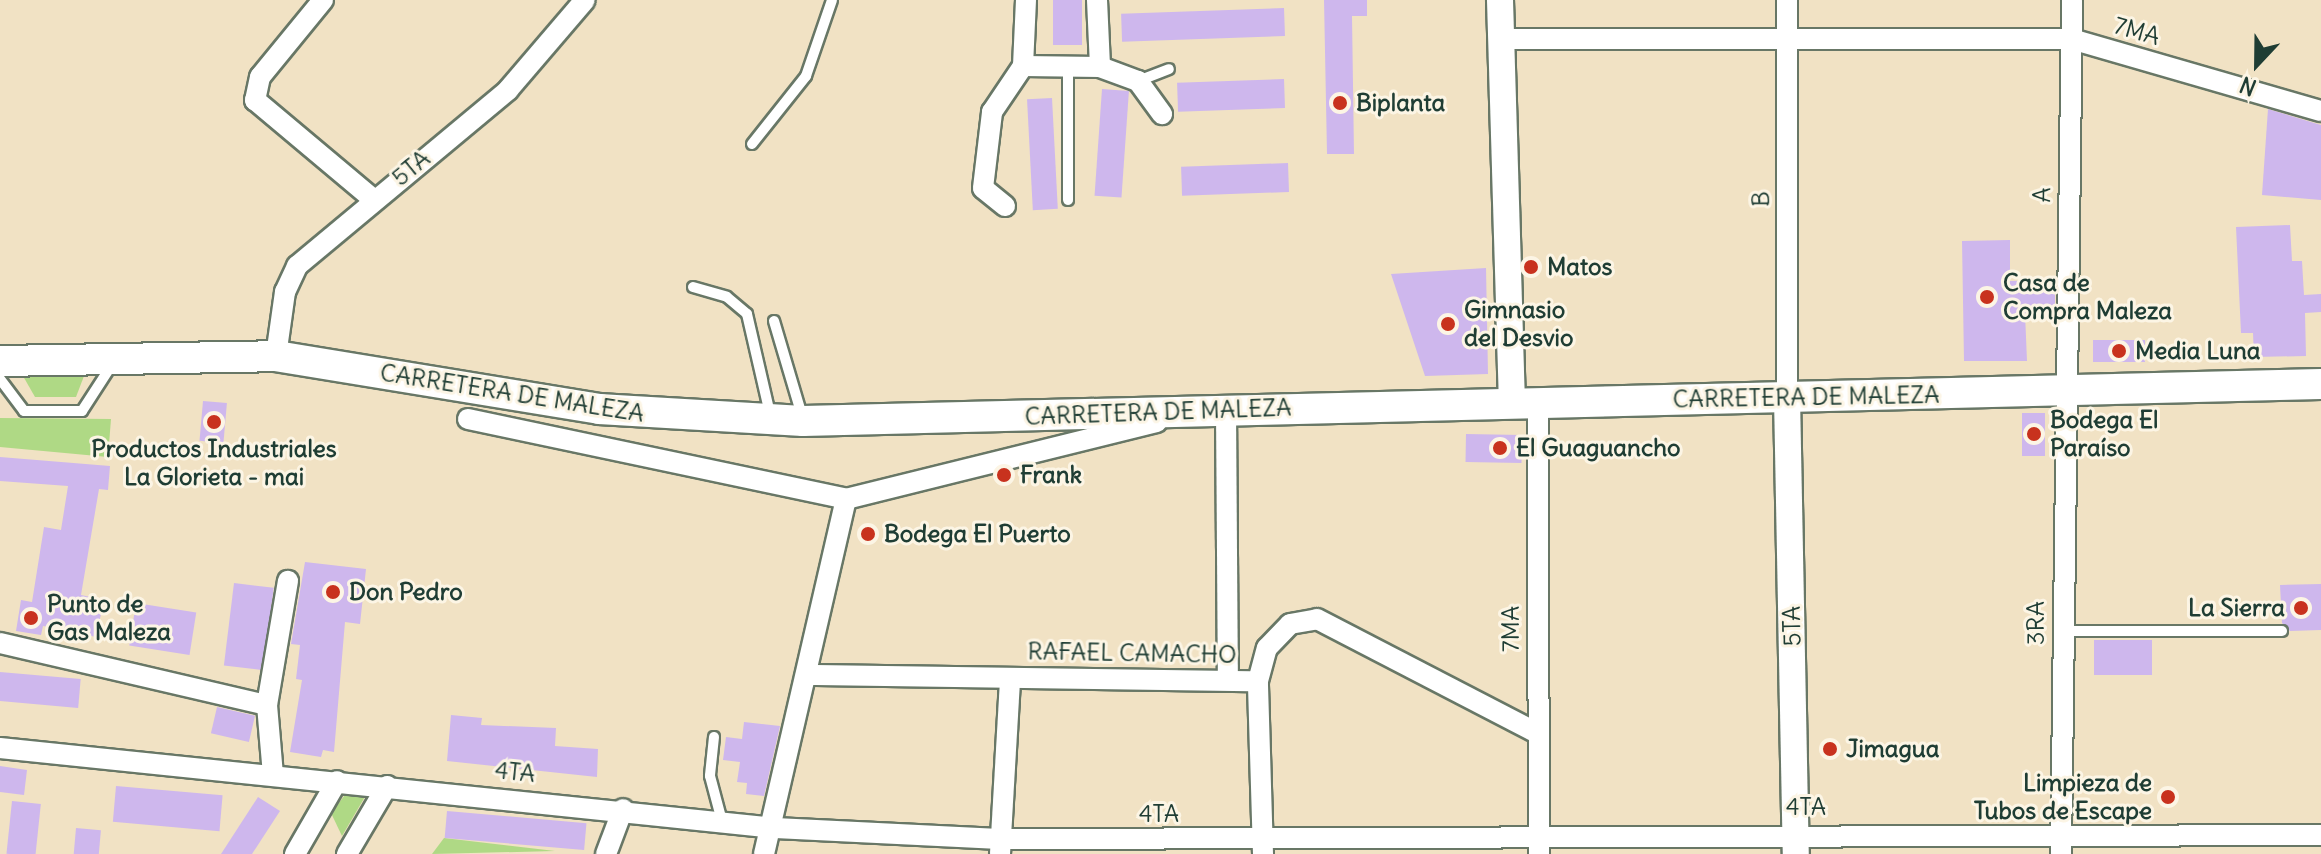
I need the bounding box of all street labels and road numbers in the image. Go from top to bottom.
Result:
street label: 7MA [2111,11,2163,51]
street label: 5TA [386,144,436,192]
street label: A [2027,187,2057,203]
street label: B [1747,191,1775,207]
street label: CARRETERA DE MALEZA [378,358,646,428]
street label: CARRETERA DE MALEZA [1672,380,1940,414]
street label: CARRETERA DE MALEZA [1024,393,1292,431]
street label: 3RA [2022,601,2050,645]
street label: 5TA [1777,605,1807,647]
street label: 7MA [1497,606,1525,652]
street label: RAFAEL CAMACHO [1027,637,1237,669]
street label: 4TA [493,756,537,788]
street label: 4TA [1786,793,1826,821]
street label: 4TA [1139,800,1179,828]

